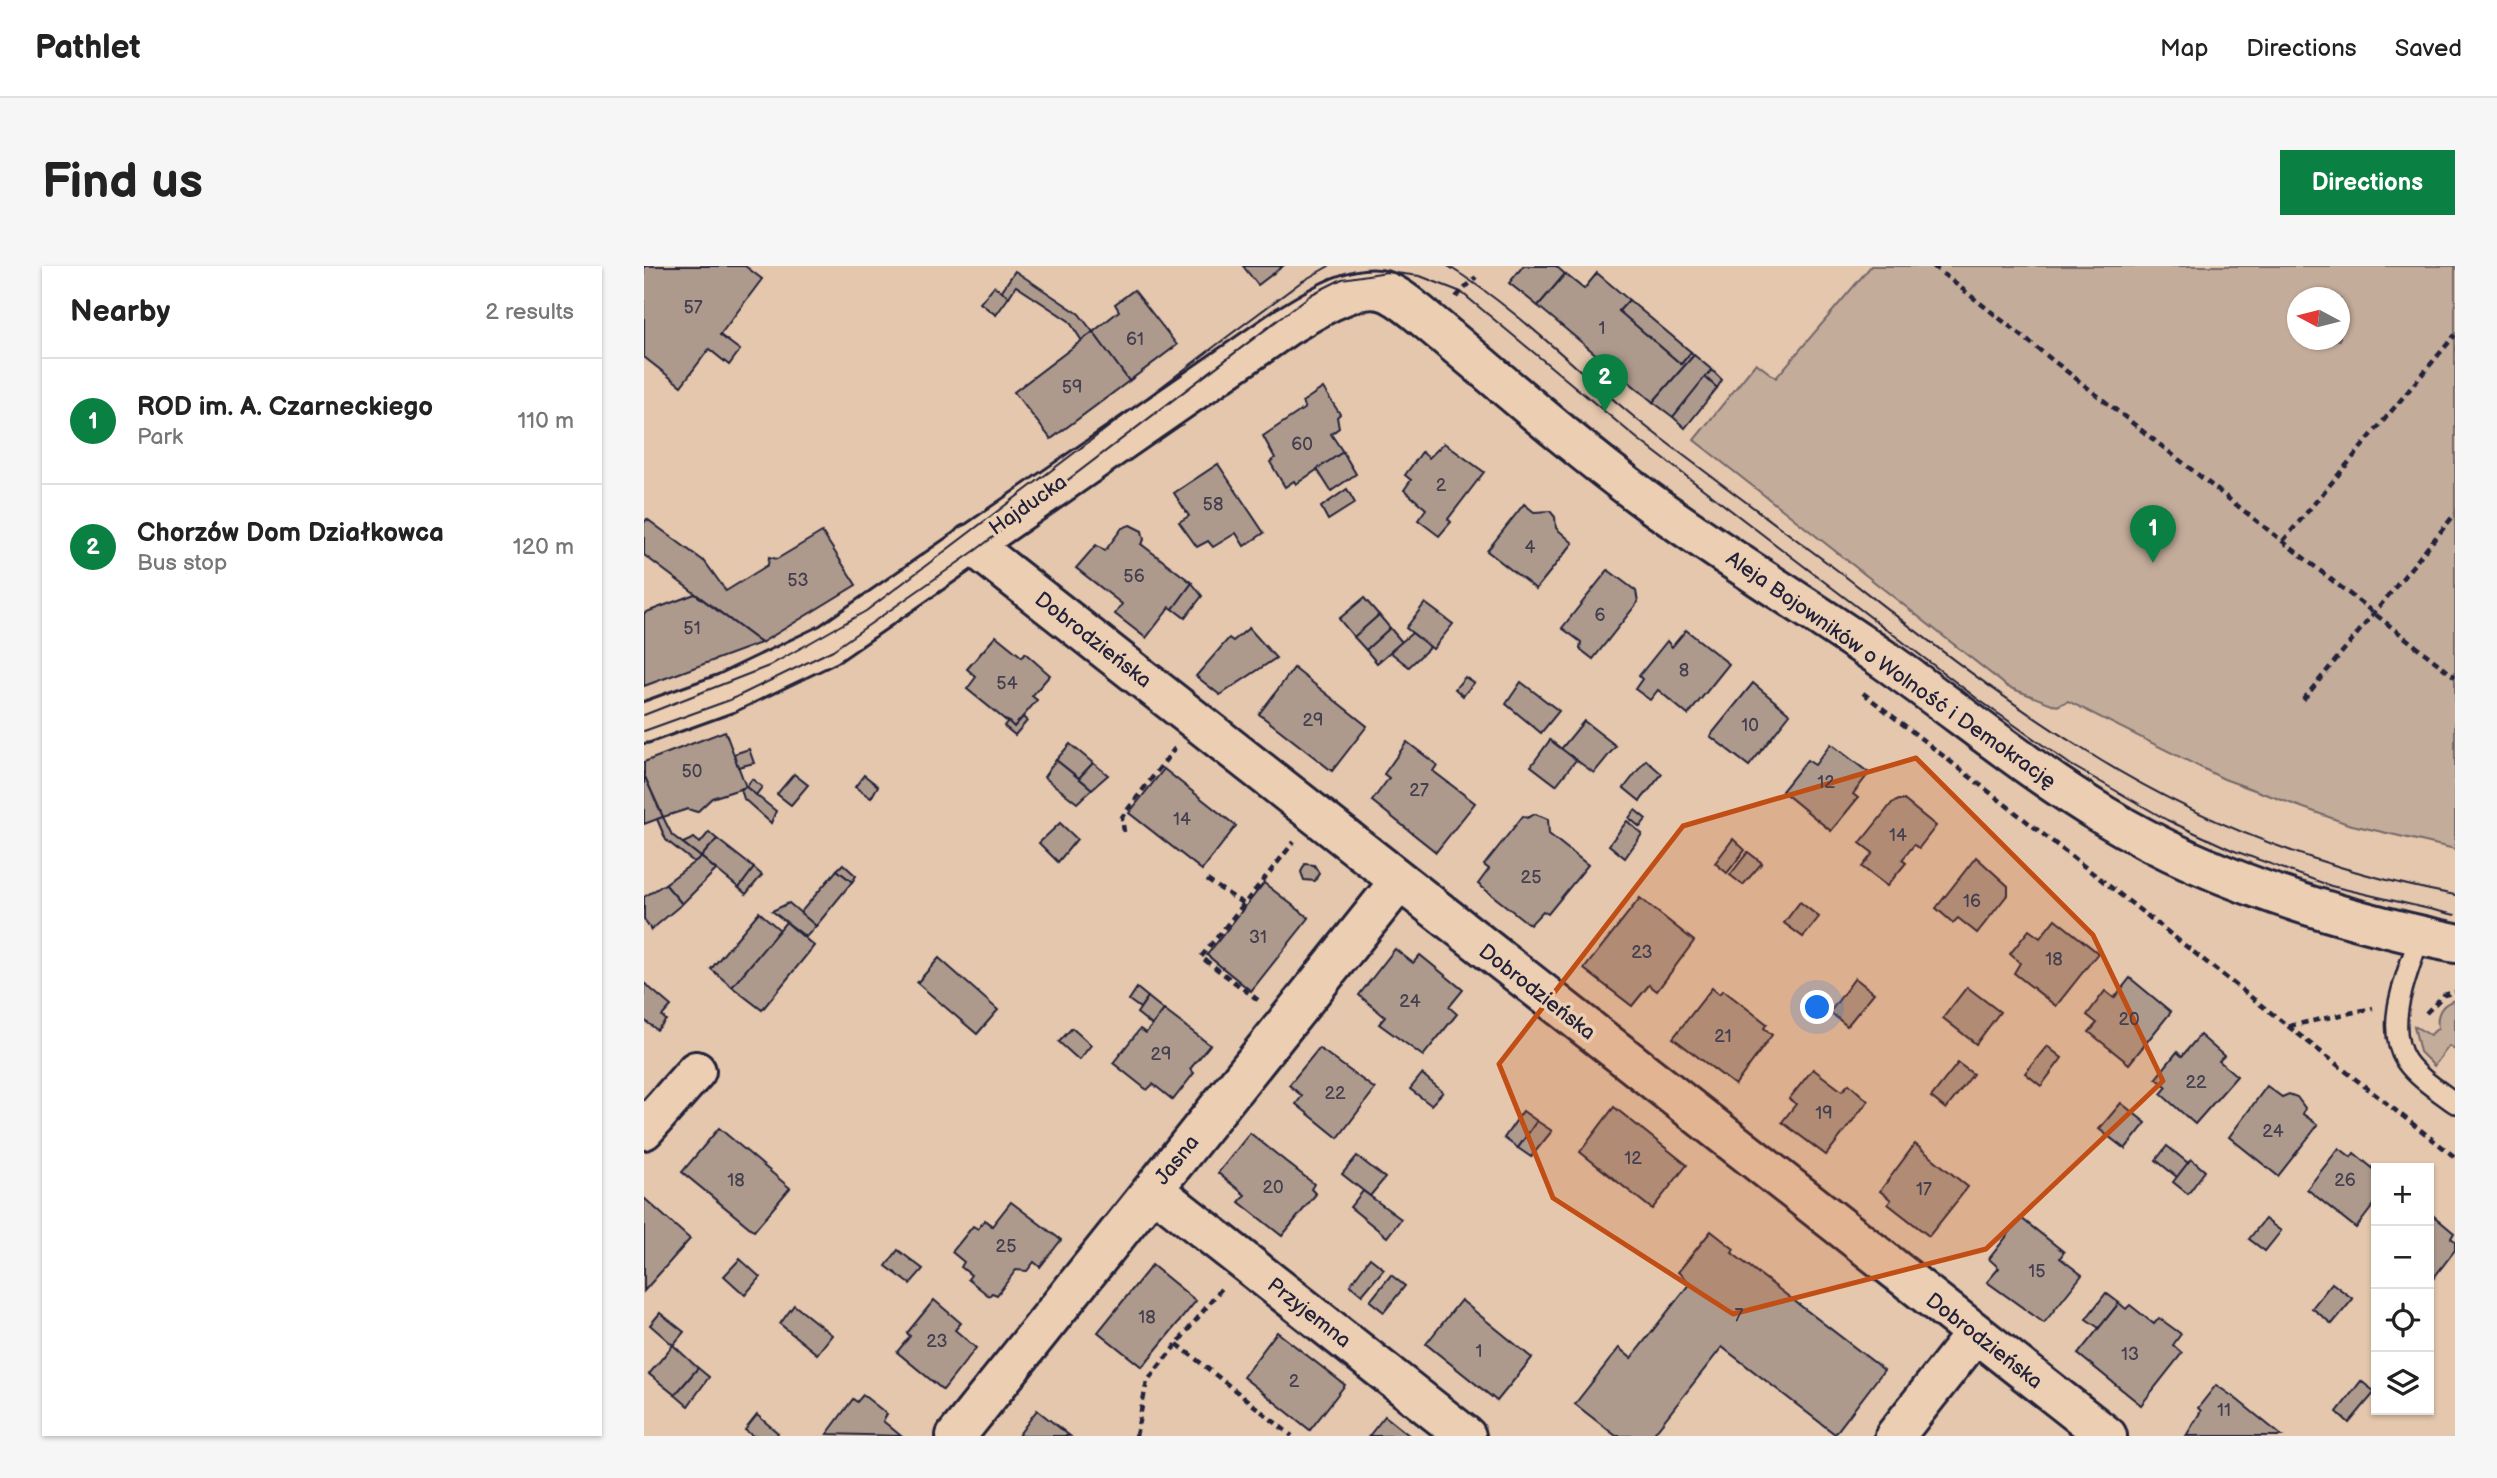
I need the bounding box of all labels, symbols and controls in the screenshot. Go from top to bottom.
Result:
text: Pathlet [35,28,140,68]
text: Map [2160,34,2208,63]
text: Directions [2246,34,2357,63]
text: Saved [2395,34,2462,63]
button: Directions [2280,150,2455,215]
text: Find us [42,153,203,212]
north arrow [2287,287,2350,350]
text: Nearby [70,294,170,330]
house number: 57 [683,297,703,318]
text: 2 results [485,298,574,326]
house number: 1 [1599,318,1605,339]
house number: 61 [1126,329,1144,350]
pin: 2 [1582,354,1628,412]
house number: 59 [1062,377,1082,398]
text: ROD im. A. Czarneckiego [137,392,433,423]
text: 1 [88,407,98,435]
text: 110 m [517,407,574,435]
text: Park [137,423,183,451]
house number: 60 [1291,434,1313,455]
street label: Hajducka [984,469,1072,541]
house number: 2 [1436,475,1447,496]
house number: 58 [1203,494,1223,515]
pin: 1 [2130,505,2176,563]
text: Chorzów Dom Działkowca [137,518,444,549]
text: 2 [86,533,100,561]
text: 120 m [513,533,574,561]
house number: 4 [1525,537,1536,558]
street label: Aleja Bojowników o Wolność i Demokrację [1721,546,2061,794]
text: Bus stop [137,549,227,577]
house number: 56 [1123,566,1145,587]
house number: 53 [787,570,809,591]
street label: Dobrodzieńska [1030,587,1156,693]
house number: 6 [1595,605,1606,626]
house number: 51 [683,618,701,639]
house number: 8 [1679,660,1689,681]
house number: 54 [996,673,1018,694]
house number: 29 [1302,710,1324,731]
house number: 10 [1741,715,1759,736]
house number: 50 [682,761,702,782]
house number: 12 [1817,772,1835,793]
house number: 27 [1409,780,1429,801]
house number: 14 [1173,809,1191,830]
house number: 14 [1889,825,1907,846]
house number: 25 [1521,867,1541,888]
house number: 16 [1963,891,1981,912]
house number: 31 [1249,927,1267,948]
street label: Dobrodzieńska [1474,939,1600,1045]
house number: 23 [1631,942,1653,963]
house number: 18 [2045,949,2063,970]
your location [1800,990,1834,1024]
house number: 24 [1399,991,1421,1012]
house number: 20 [2118,1009,2140,1030]
house number: 21 [1714,1026,1732,1047]
house number: 29 [1150,1044,1172,1065]
house number: 22 [2185,1072,2207,1093]
house number: 22 [1324,1083,1346,1104]
house number: 19 [1815,1103,1833,1124]
house number: 24 [2262,1121,2284,1142]
street label: Jasna [1149,1130,1205,1190]
house number: 12 [1624,1148,1642,1169]
map controls [2371,1163,2434,1415]
button: + [2371,1163,2434,1226]
house number: 18 [727,1170,745,1191]
house number: 26 [2334,1170,2356,1191]
house number: 20 [1262,1177,1284,1198]
house number: 17 [1916,1179,1932,1200]
button: − [2371,1226,2434,1289]
house number: 25 [996,1236,1016,1257]
house number: 15 [2028,1261,2046,1282]
street label: Przyjemna [1262,1273,1356,1353]
street label: Dobrodzieńska [1921,1288,2047,1394]
button: locate [2371,1289,2434,1352]
house number: 7 [1735,1305,1744,1326]
house number: 18 [1138,1307,1156,1328]
house number: 23 [926,1331,948,1352]
house number: 1 [1476,1341,1482,1362]
house number: 13 [2121,1344,2139,1365]
button: layers [2371,1352,2434,1415]
house number: 2 [1289,1371,1300,1392]
house number: 11 [2217,1400,2231,1421]

